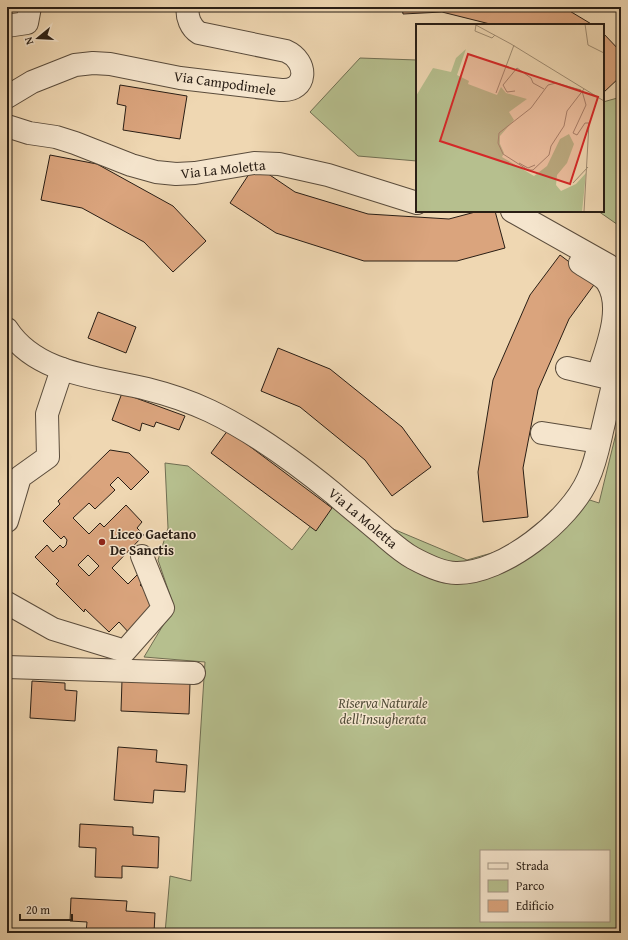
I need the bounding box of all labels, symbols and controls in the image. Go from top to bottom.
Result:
north arrow [18,18,58,58]
inset map [416,24,604,212]
text: N [20,35,37,47]
street label: Via Campodimele [173,66,278,100]
street label: Via La Moletta [180,155,267,183]
street label: Via La Moletta [324,483,402,553]
place label: Liceo Gaetano De Sanctis [110,524,197,560]
marker: Liceo Gaetano De Sanctis [97,537,107,547]
park label: Riserva Naturale dell'Insugherata [337,693,428,729]
legend [480,850,610,922]
text: Strada [516,857,549,874]
text: Parco [516,877,544,894]
scale bar [20,896,72,922]
text: Edificio [516,897,554,914]
text: 20 m [26,901,50,918]

